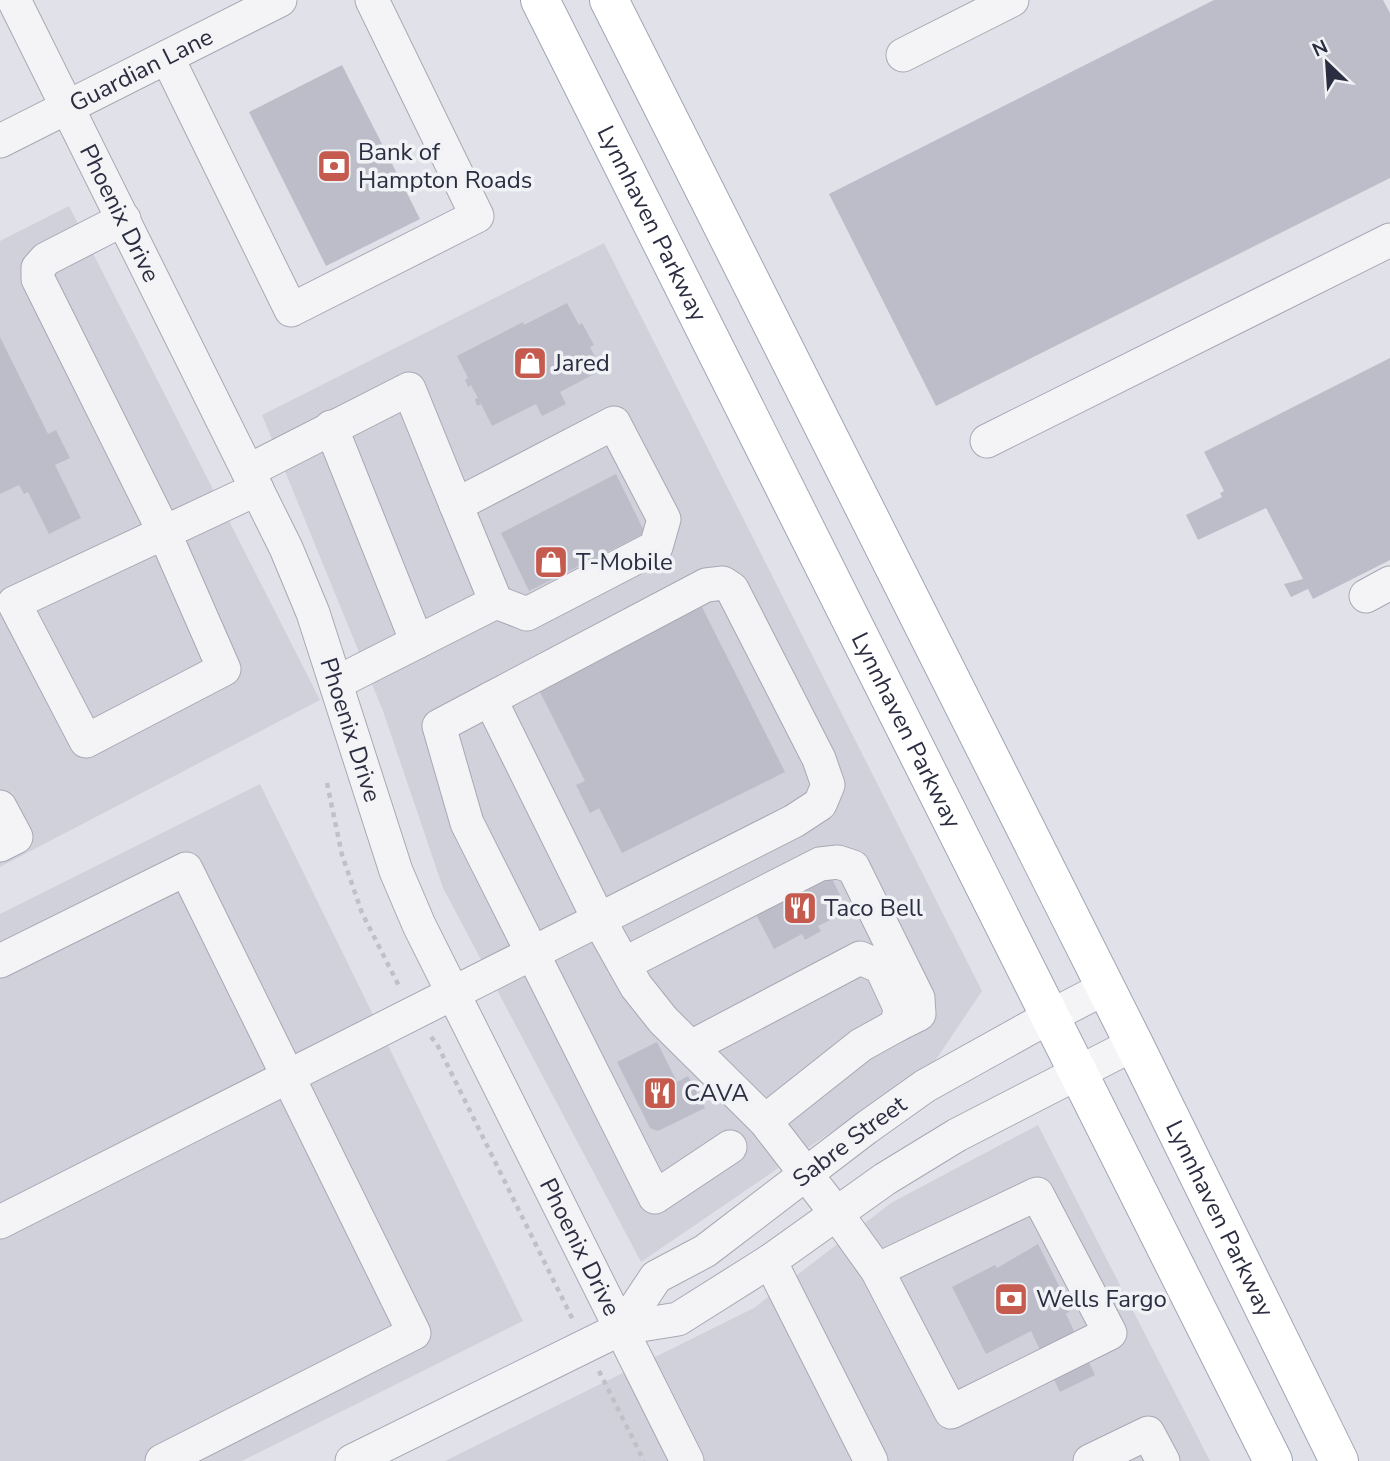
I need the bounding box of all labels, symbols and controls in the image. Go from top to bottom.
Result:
street label: Guardian Lane [64,20,218,119]
north arrow [1292,28,1362,98]
text: N [1308,34,1332,63]
street label: Lynnhaven Parkway [590,120,715,327]
place label: Bank of Hampton Roads [358,136,532,196]
street label: Phoenix Drive [72,139,167,287]
bank icon: Bank of Hampton Roads [315,147,353,185]
shop icon: Jared [511,344,549,382]
place label: Jared [553,347,610,379]
shop icon: T-Mobile [532,543,570,581]
place label: T-Mobile [576,546,673,578]
street label: Lynnhaven Parkway [844,627,969,834]
street label: Phoenix Drive [312,654,389,806]
restaurant icon: Taco Bell [781,889,819,927]
place label: Taco Bell [824,892,923,924]
restaurant icon: CAVA [641,1074,679,1112]
place label: CAVA [684,1077,749,1109]
street label: Sabre Street [786,1088,913,1194]
street label: Lynnhaven Parkway [1158,1115,1282,1323]
street label: Phoenix Drive [532,1173,628,1321]
bank icon: Wells Fargo [992,1280,1030,1318]
place label: Wells Fargo [1036,1283,1167,1315]

